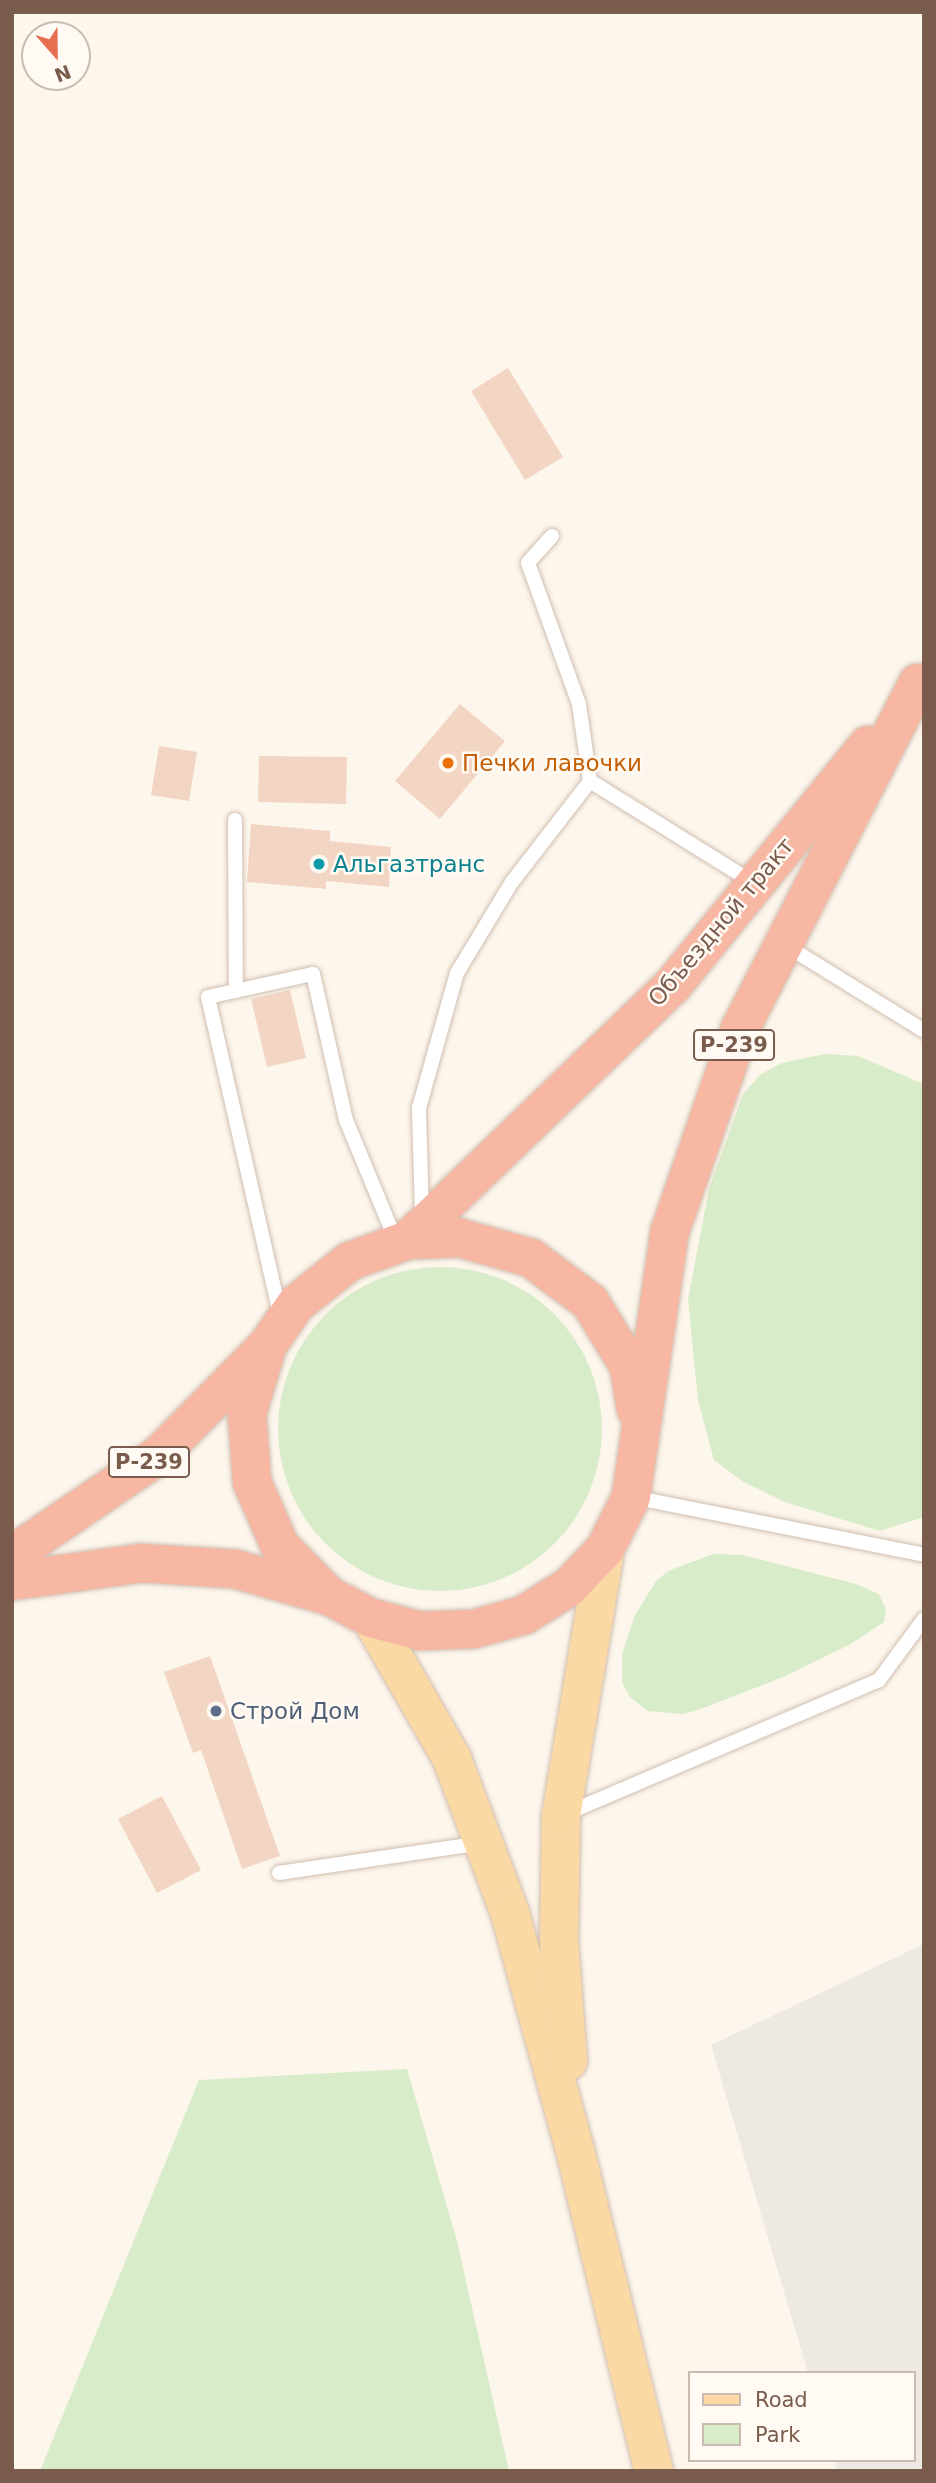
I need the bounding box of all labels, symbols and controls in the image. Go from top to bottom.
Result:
north arrow [21,21,91,91]
text: N [51,61,74,87]
place label: Печки лавочки [462,749,642,777]
marker: Печки лавочки [440,755,456,771]
street label: Объездной тракт [642,832,800,1012]
place label: Альгазтранс [333,850,485,878]
marker: Альгазтранс [311,856,327,872]
road number: Р-239 [692,1028,776,1062]
road number: Р-239 [107,1444,191,1480]
place label: Строй Дом [230,1697,360,1725]
marker: Строй Дом [208,1703,224,1719]
legend [688,2371,915,2462]
text: Road [755,2388,808,2412]
text: Park [755,2423,800,2447]

